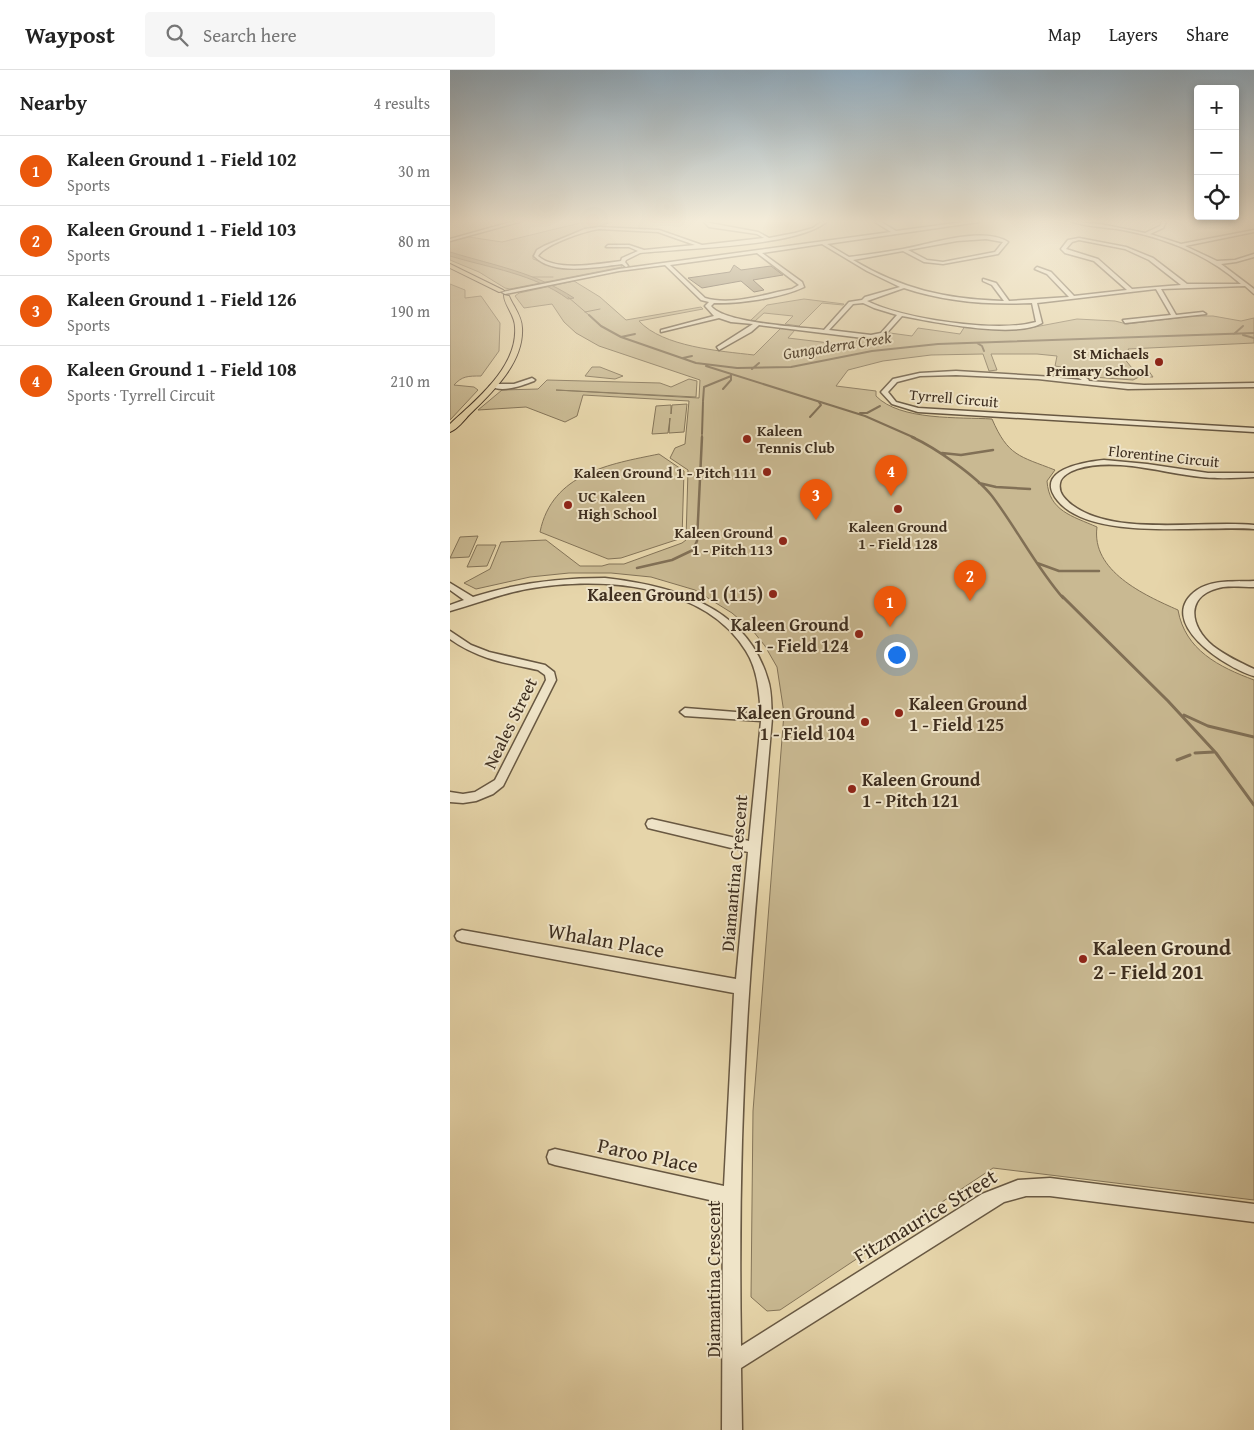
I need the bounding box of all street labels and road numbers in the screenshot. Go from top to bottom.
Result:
street label: Tyrrell Circuit [909,384,1000,412]
street label: Florentine Circuit [1107,440,1221,472]
street label: Neales Street [476,672,544,773]
street label: Diamantina Crescent [714,793,754,952]
street label: Whalan Place [545,914,667,966]
street label: Paroo Place [595,1129,701,1181]
street label: Fitzmaurice Street [847,1161,1003,1271]
street label: Diamantina Crescent [700,1200,727,1358]

